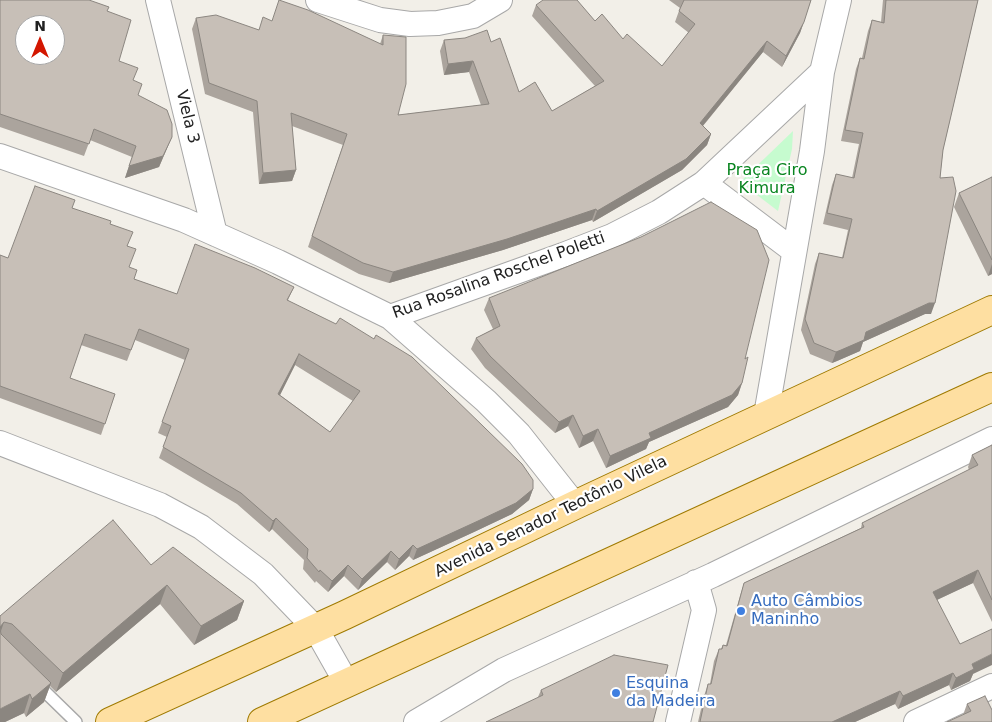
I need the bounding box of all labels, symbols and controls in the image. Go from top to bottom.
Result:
north arrow [15,15,65,65]
text: N [34,18,46,34]
street label: Viela 3 [171,88,203,146]
park label: Praça Ciro Kimura [726,161,808,199]
street label: Rua Rosalina Roschel Poletti [390,229,608,323]
street label: Avenida Senador Teotônio Vilela [432,452,670,582]
place label: Auto Câmbios Maninho [751,592,863,630]
marker: Auto Câmbios Maninho [735,605,747,617]
place label: Esquina da Madeira [626,674,715,712]
marker: Esquina da Madeira [610,687,622,699]

